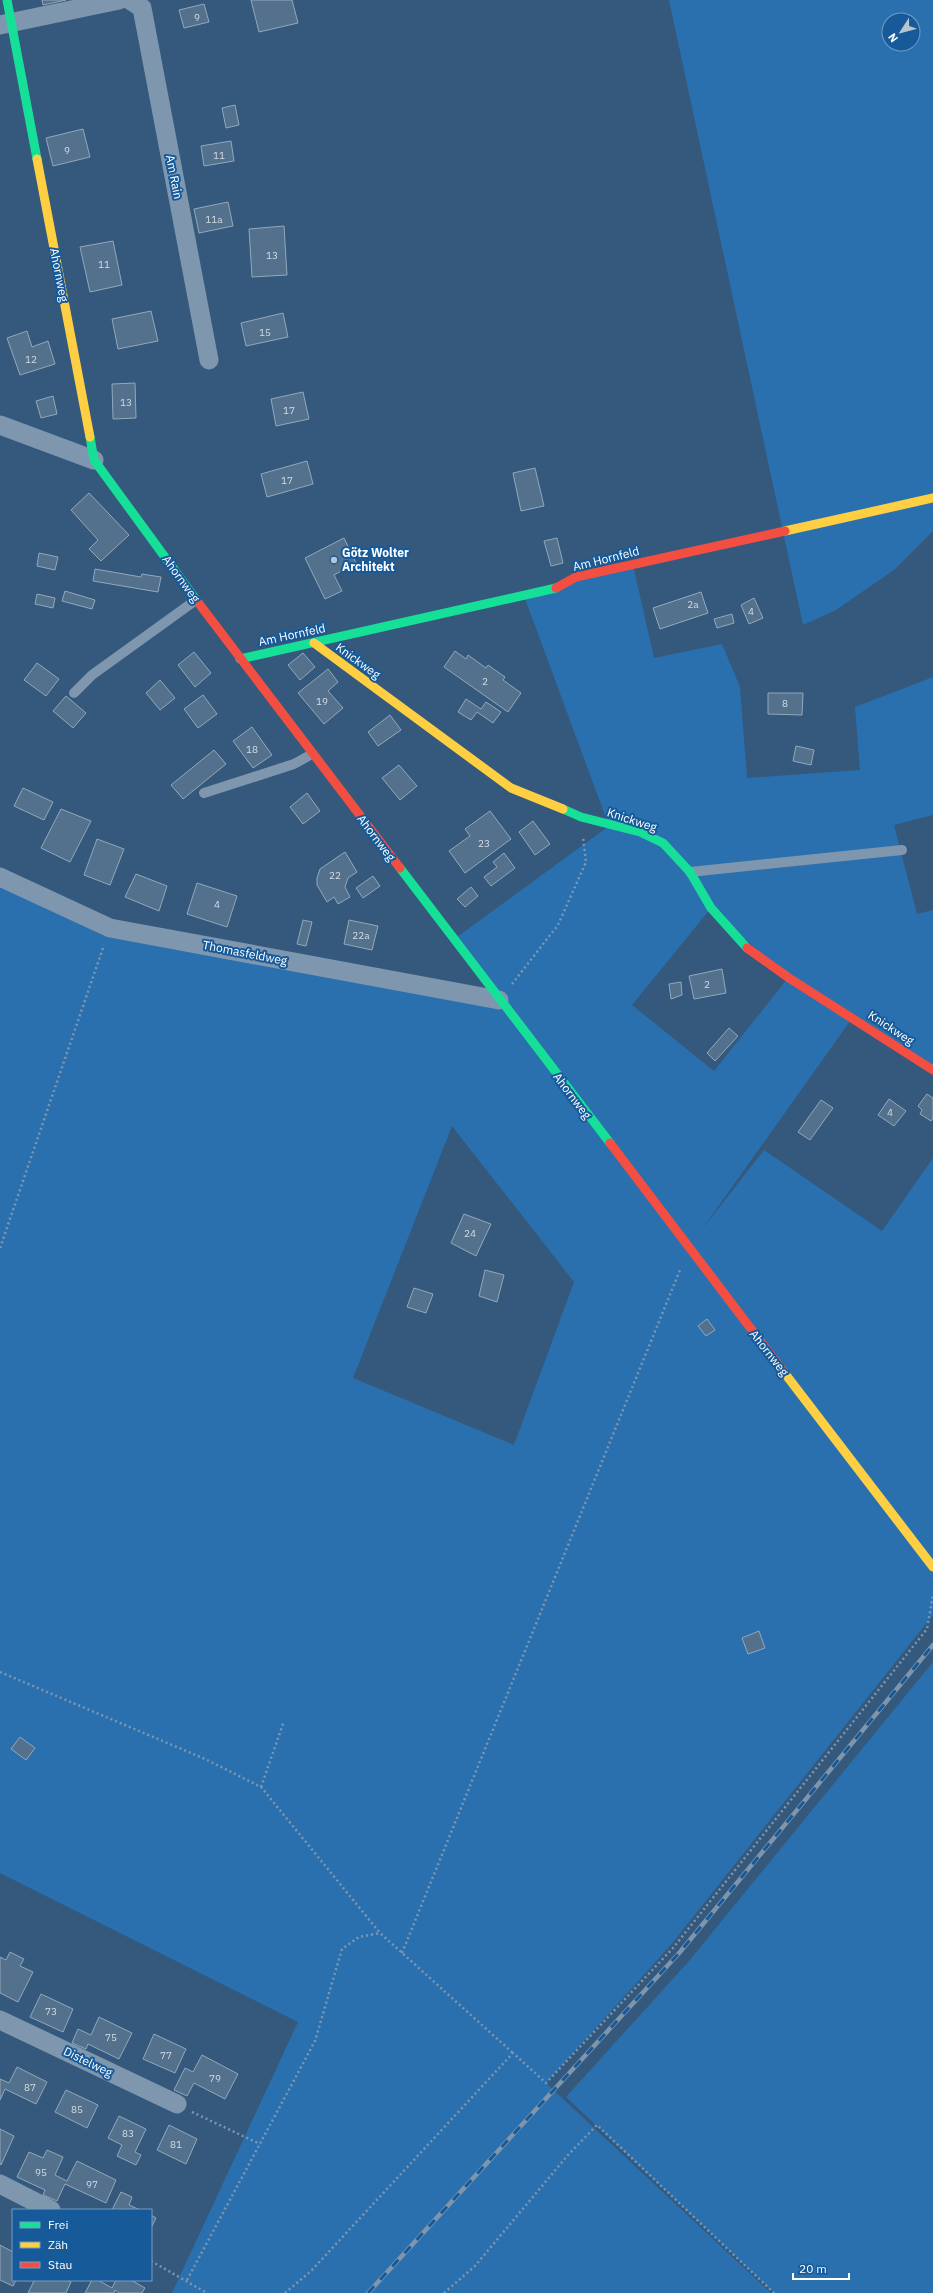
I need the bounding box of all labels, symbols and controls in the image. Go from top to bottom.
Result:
house number: 9 [194,11,200,24]
north arrow [881,12,921,52]
text: N [885,31,901,45]
house number: 9 [64,144,70,157]
house number: 11 [213,149,225,162]
street label: Am Rain [163,153,186,200]
house number: 11a [205,213,223,226]
street label: Ahornweg [47,247,72,304]
house number: 13 [266,249,278,262]
house number: 11 [98,258,110,271]
house number: 15 [259,326,271,339]
house number: 12 [25,353,37,366]
house number: 13 [120,396,132,409]
house number: 17 [283,404,295,417]
house number: 17 [281,474,293,487]
street label: Am Hornfeld [571,543,641,574]
place label: Götz Wolter Architekt [342,545,409,574]
street label: Ahornweg [159,552,204,606]
marker: Götz Wolter Architekt [329,555,339,565]
house number: 2a [687,598,699,611]
house number: 4 [748,605,754,618]
street label: Am Hornfeld [257,620,327,649]
street label: Knickweg [333,639,384,682]
house number: 2 [482,675,488,688]
house number: 19 [316,695,328,708]
house number: 8 [782,697,788,710]
house number: 18 [246,743,258,756]
street label: Knickweg [605,804,660,835]
street label: Ahornweg [354,811,399,864]
house number: 23 [478,837,490,850]
house number: 22 [329,869,341,882]
house number: 4 [214,898,220,911]
house number: 22a [352,929,370,942]
street label: Thomasfeldweg [202,937,289,968]
house number: 2 [704,978,710,991]
street label: Knickweg [865,1007,918,1048]
street label: Ahornweg [550,1069,595,1122]
house number: 4 [887,1106,893,1119]
house number: 24 [464,1227,476,1240]
street label: Ahornweg [747,1327,792,1379]
house number: 73 [45,2005,57,2018]
house number: 75 [105,2031,117,2044]
street label: Distelweg [61,2043,116,2080]
house number: 77 [160,2049,172,2062]
house number: 79 [209,2072,221,2085]
house number: 87 [24,2081,36,2094]
house number: 85 [71,2103,83,2116]
house number: 83 [122,2127,134,2140]
house number: 81 [170,2138,182,2151]
house number: 95 [35,2166,47,2179]
house number: 97 [86,2178,98,2191]
legend [12,2209,152,2281]
text: Frei [48,2217,68,2232]
text: Zäh [48,2237,68,2252]
scale bar [793,2255,849,2281]
text: Stau [48,2257,72,2272]
text: 20 m [799,2261,827,2276]

